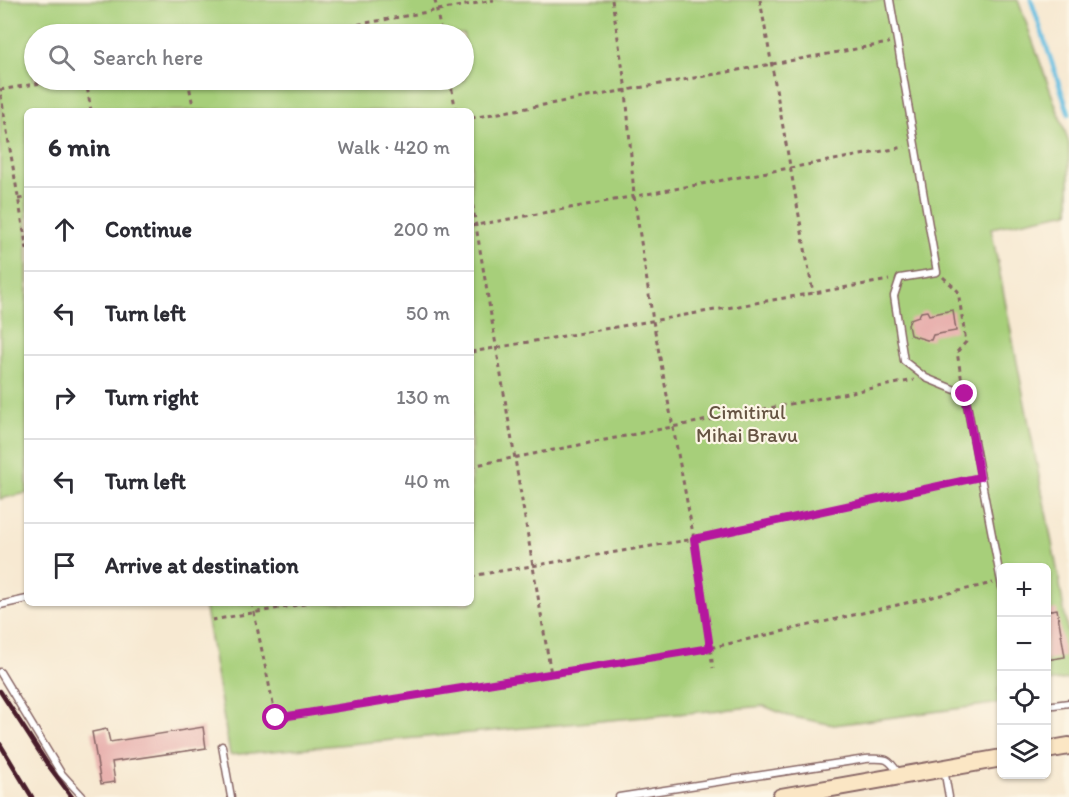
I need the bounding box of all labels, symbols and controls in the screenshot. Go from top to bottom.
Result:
search box [24,24,474,90]
icon: search [45,41,78,74]
text: Search here [93,44,203,71]
text: 6 min [48,131,110,163]
text: Walk · 420 m [337,135,450,159]
icon: ahead [48,213,81,246]
text: Continue [105,216,192,243]
text: 200 m [394,217,450,241]
icon: left [48,297,81,330]
text: Turn left [105,300,186,327]
text: 50 m [406,301,450,325]
route end [951,380,977,406]
icon: right [48,381,81,414]
text: Turn right [105,384,199,411]
text: 130 m [396,385,450,409]
park label: Cimitirul Mihai Bravu [696,400,798,447]
icon: left [48,465,81,498]
text: Turn left [105,468,186,495]
text: 40 m [404,469,450,493]
icon: arrive [48,549,81,582]
text: Arrive at destination [105,552,299,579]
map controls [997,563,1051,779]
button: + [997,563,1051,617]
button: − [997,617,1051,671]
button: locate [997,671,1051,725]
route start [262,704,288,730]
button: layers [997,725,1051,779]

